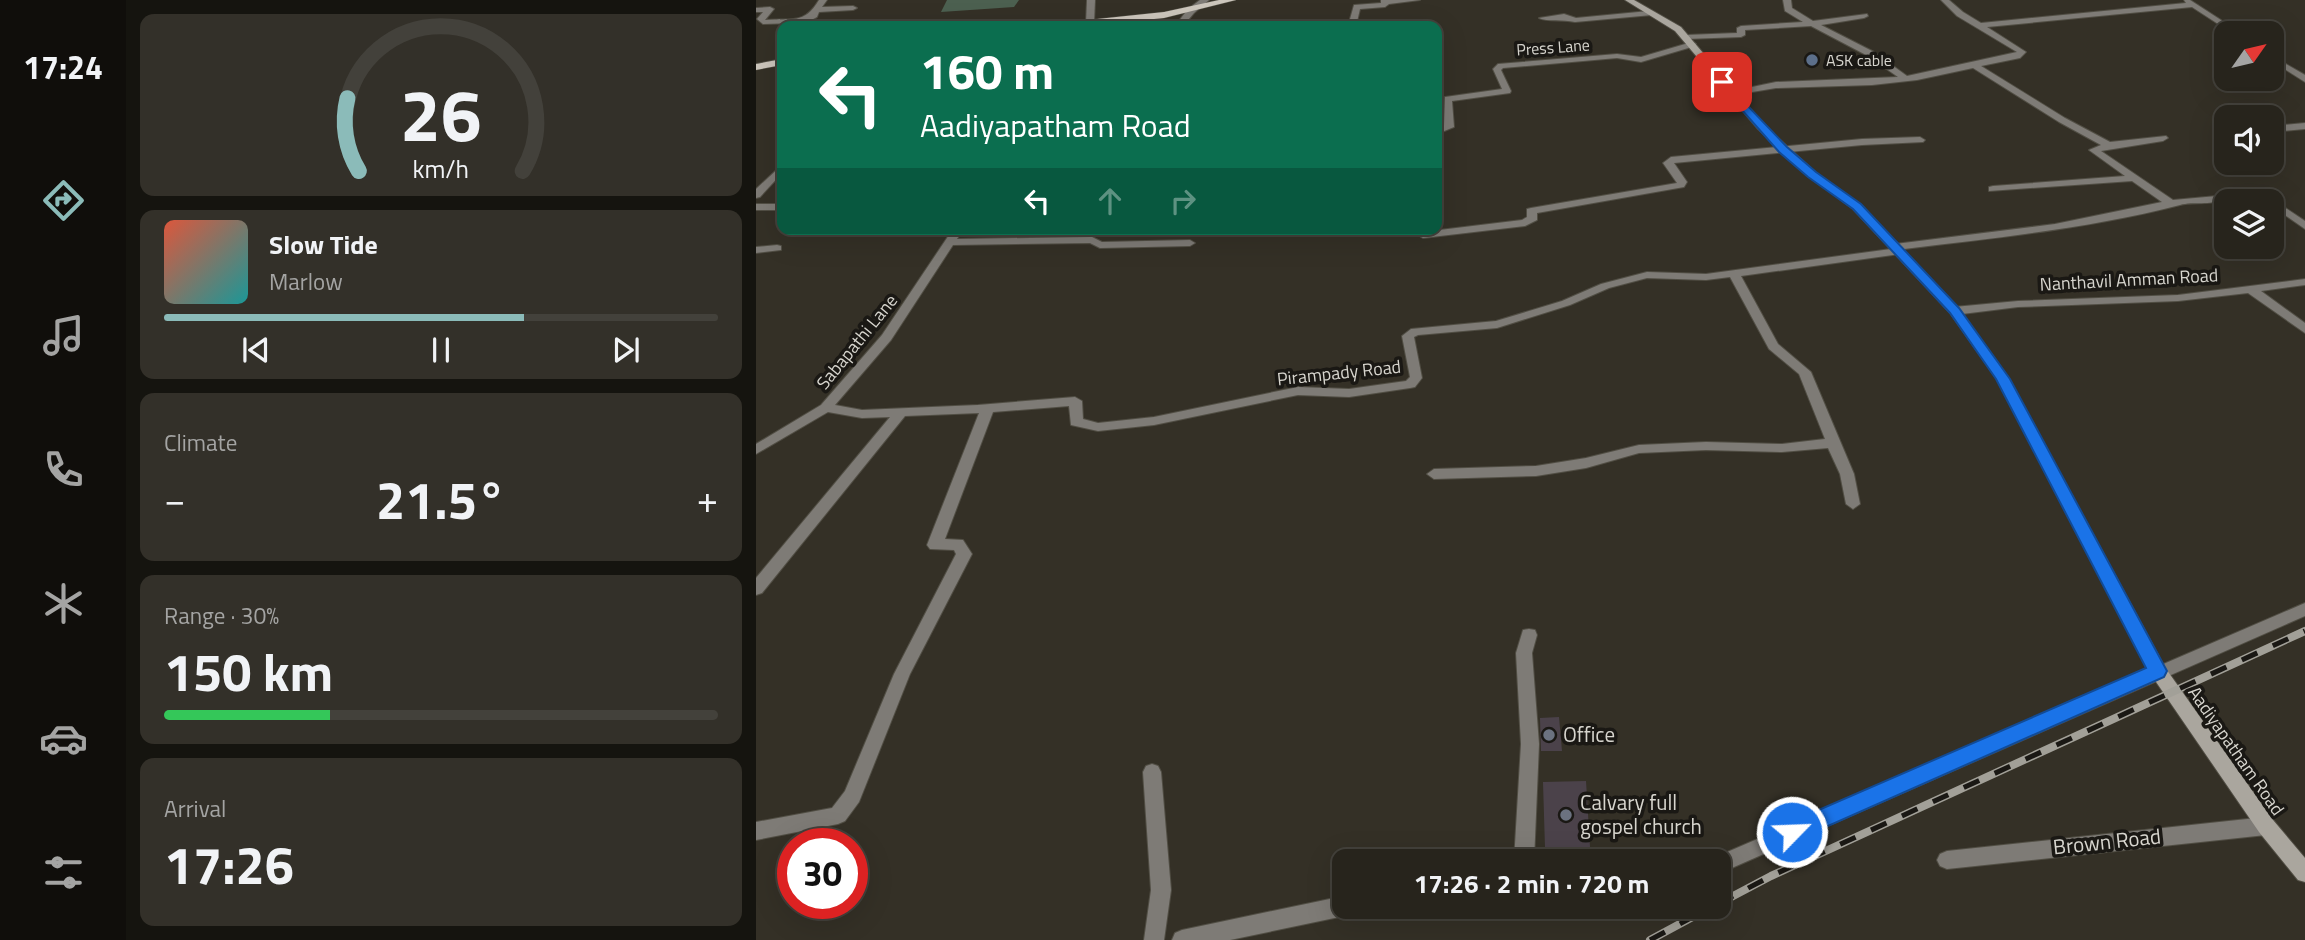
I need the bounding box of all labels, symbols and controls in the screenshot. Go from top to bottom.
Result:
north arrow [2214,21,2284,91]
map controls [2214,21,2284,259]
street label: Press Lane [1515,32,1591,62]
text: 160 m [920,33,1054,108]
text: 17:24 [23,43,103,91]
place label: ASK cable [1826,48,1892,72]
icon: left [805,49,896,140]
pin [1692,52,1752,112]
marker: ASK cable [1804,52,1820,68]
text: 26 [400,59,482,169]
icon: arrive [1703,63,1741,101]
text: Aadiyapatham Road [920,101,1191,149]
button: sound [2214,105,2284,175]
text: km/h [413,150,469,188]
icon: directions [39,176,88,225]
icon: left [1018,182,1056,220]
icon: ahead [1091,182,1129,220]
icon: right [1164,182,1202,220]
button: layers [2214,189,2284,259]
text: Slow Tide [269,225,378,264]
street label: Nanthavil Amman Road [2039,261,2219,298]
text: Marlow [269,264,343,299]
street label: Sabapathi Lane [810,288,904,395]
icon: music [39,311,88,360]
icon: previous [237,331,275,369]
icon: pause [422,331,460,369]
icon: next [607,331,645,369]
street label: Pirampady Road [1276,353,1402,392]
text: Climate [164,425,237,460]
icon: phone [39,445,88,494]
text: 21.5° [376,460,506,539]
text: − [164,470,185,528]
text: + [697,470,718,528]
icon: climate [39,579,88,628]
text: Range · 30% [164,598,279,633]
text: 150 km [164,632,333,711]
street label: Aadiyapatham Road [2182,681,2291,821]
icon: car [39,714,88,763]
place label: Office [1563,718,1615,750]
marker: Office [1541,727,1557,743]
place label: Calvary full gospel church [1580,786,1702,842]
text: Arrival [164,791,226,826]
position arrow [1755,795,1829,869]
marker: Calvary full gospel church [1558,807,1574,823]
street label: Brown Road [2051,819,2162,863]
text: 17:26 [164,825,294,904]
speed limit sign: 30 [777,828,868,919]
icon: filters [39,848,88,897]
text: 17:26 · 2 min · 720 m [1414,864,1649,903]

